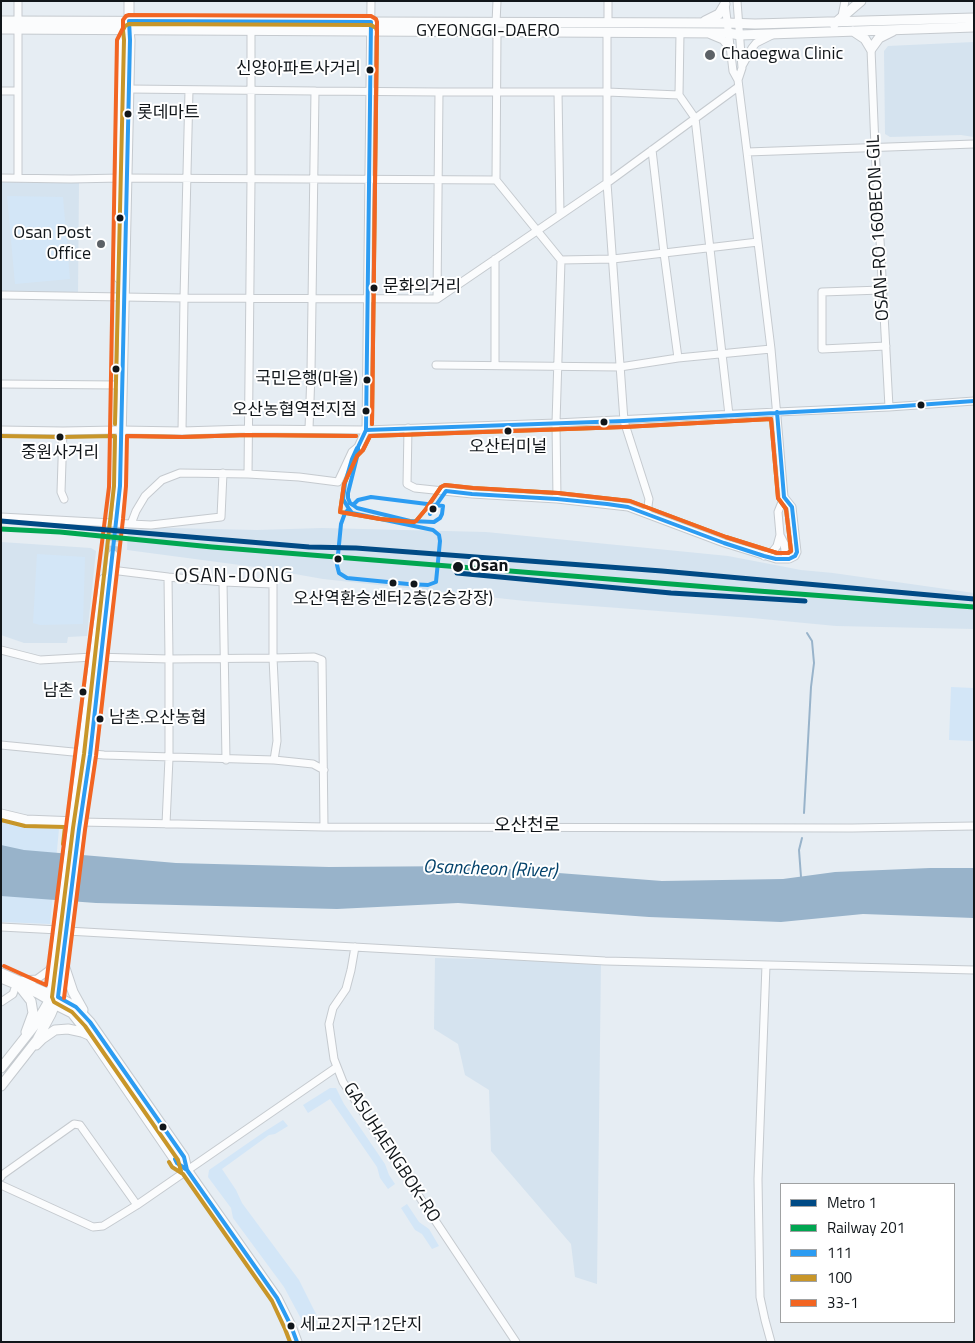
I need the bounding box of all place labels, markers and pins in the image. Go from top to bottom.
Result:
place label: Chaoegwa Clinic [721,44,843,66]
marker: Chaoegwa Clinic [703,48,717,62]
place label: 신양아파트사거리 [236,60,361,80]
marker: 신양아파트사거리 [365,65,375,75]
place label: 롯데마트 [137,104,200,124]
marker: 롯데마트 [123,109,133,119]
unlabelled marker [115,213,125,223]
place label: Osan Post Office [13,223,91,266]
marker: Osan Post Office [95,238,107,250]
place label: 문화의거리 [383,278,461,298]
marker: 문화의거리 [369,283,379,293]
unlabelled marker [111,364,121,374]
place label: 국민은행(마을) [255,370,358,390]
marker: 국민은행(마을) [362,375,372,385]
unlabelled marker [916,400,926,410]
place label: 오산농협역전지점 [232,401,357,421]
marker: 오산농협역전지점 [361,406,371,416]
unlabelled marker [599,417,609,427]
marker: 오산터미널 [503,426,513,436]
marker: 중원사거리 [55,432,65,442]
place label: 오산터미널 [469,438,547,458]
place label: 중원사거리 [21,444,99,464]
unlabelled marker [428,504,438,514]
unlabelled marker [333,554,343,564]
place label: Osan [469,556,508,578]
marker: Osan [451,560,465,574]
marker: 오산역환승센터2층(2승강장) [388,578,398,588]
unlabelled marker [409,579,419,589]
place label: 오산역환승센터2층(2승강장) [293,590,493,610]
place label: 남촌 [43,682,74,702]
marker: 남촌 [78,687,88,697]
place label: 남촌.오산농협 [109,709,207,729]
marker: 남촌.오산농협 [95,714,105,724]
unlabelled marker [158,1122,168,1132]
place label: 세교2지구12단지 [300,1316,422,1336]
marker: 세교2지구12단지 [286,1321,296,1331]

